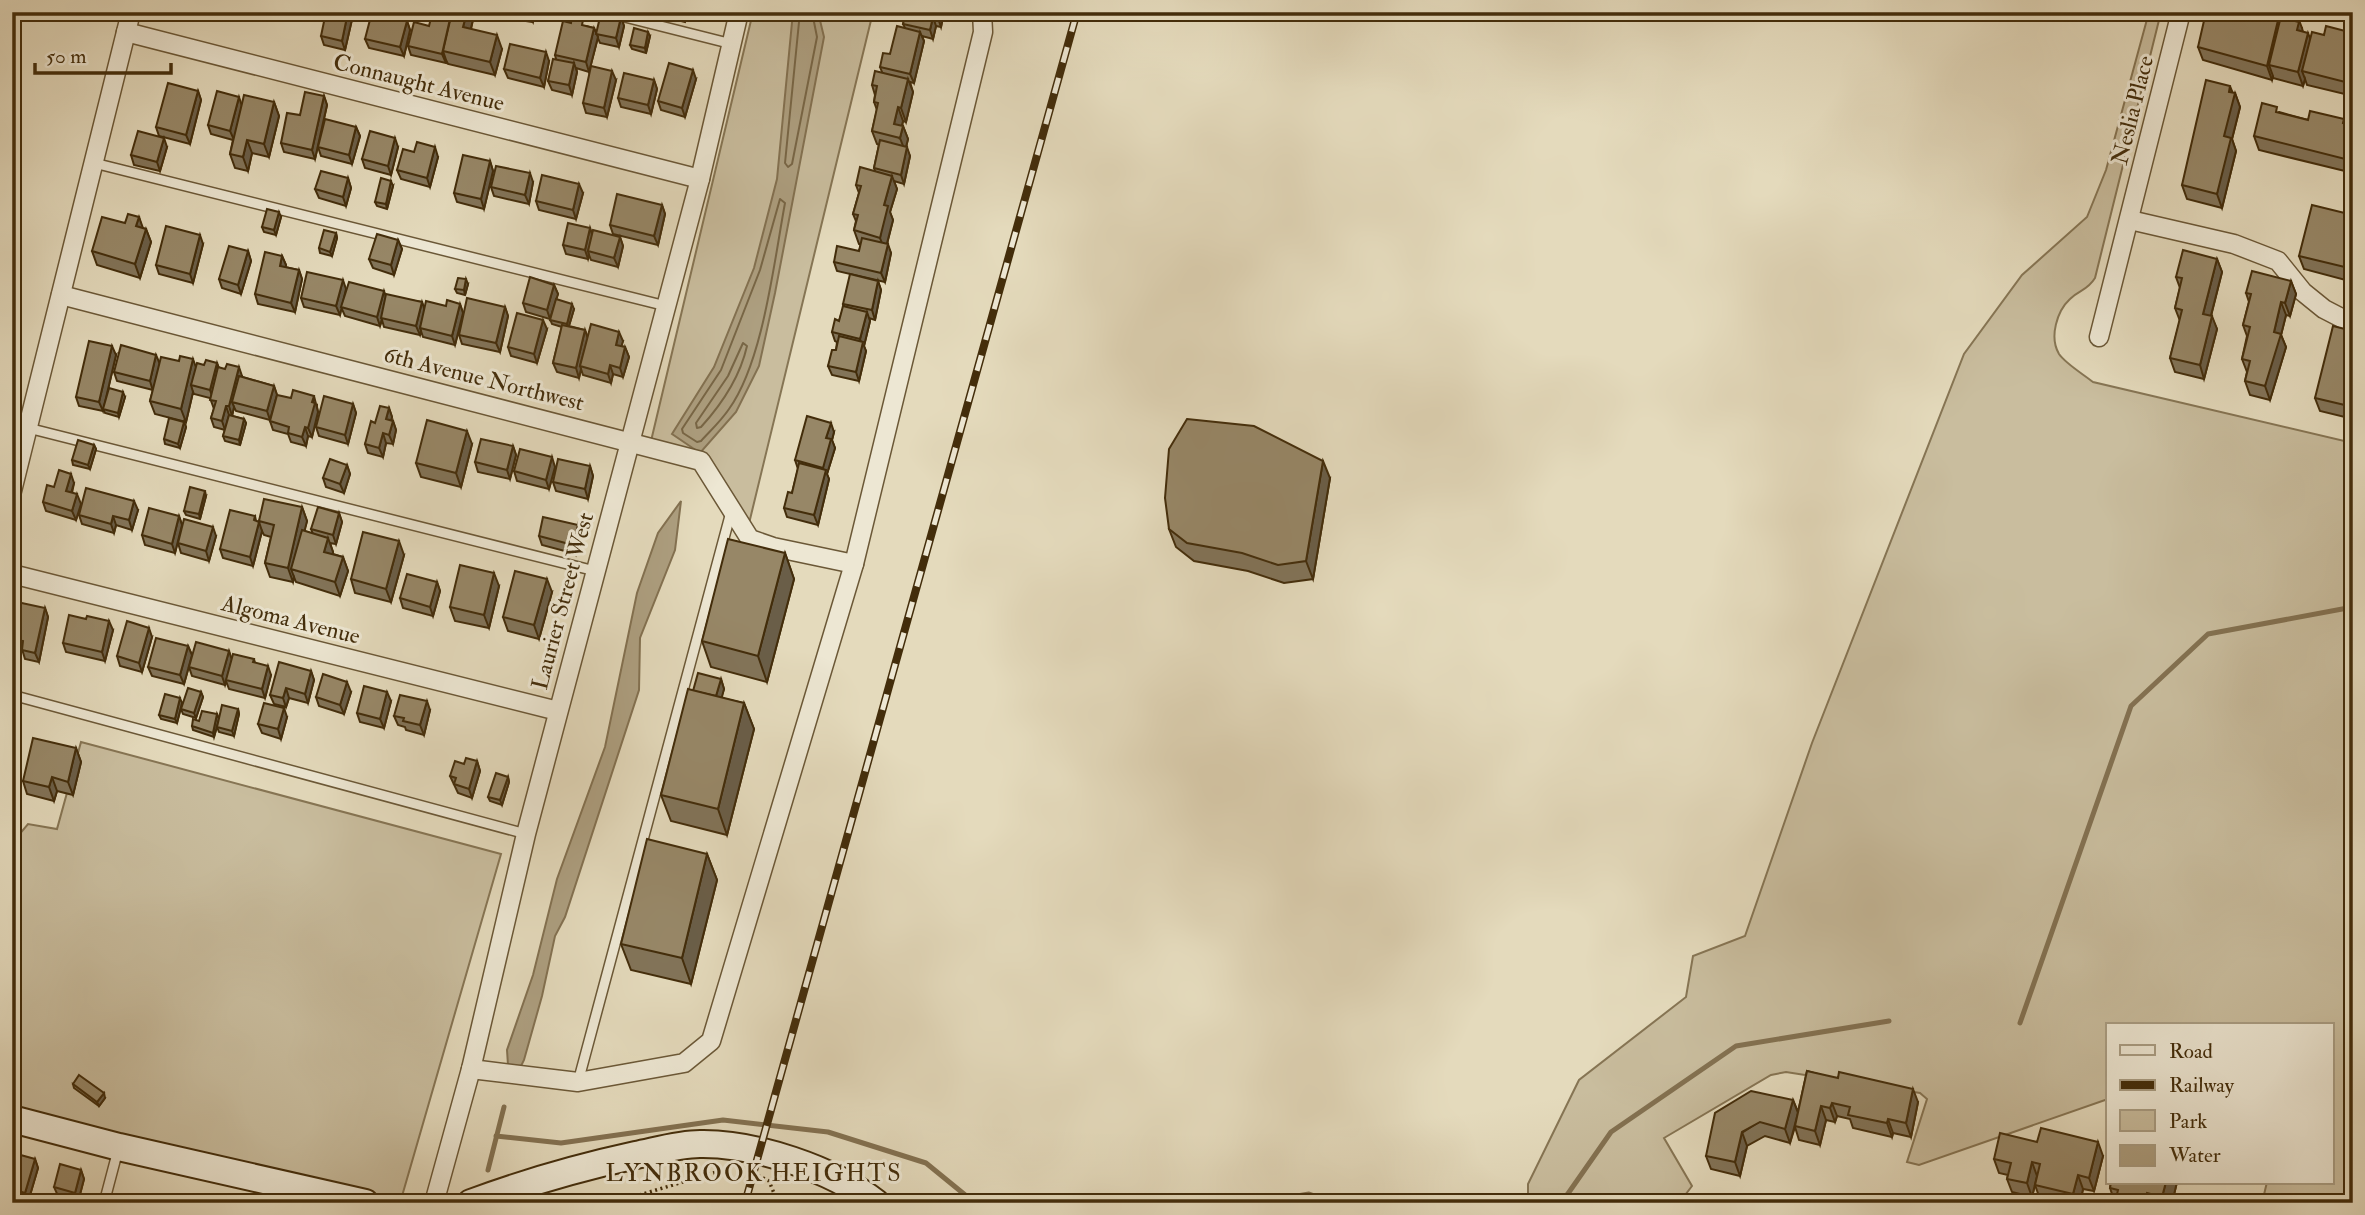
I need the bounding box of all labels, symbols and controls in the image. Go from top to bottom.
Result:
scale bar [35,32,172,76]
text: 50 m [46,43,87,70]
street label: Connaught Avenue [330,47,508,118]
street label: Neslia Place [2105,52,2160,168]
street label: 6th Avenue Northwest [381,340,587,417]
street label: Laurier Street West [525,509,600,693]
street label: Algoma Avenue [218,588,363,651]
legend [2106,1023,2334,1184]
text: Road [2169,1038,2214,1065]
text: Railway [2169,1072,2235,1099]
text: Park [2169,1108,2207,1135]
text: Water [2168,1142,2221,1169]
district label: LYNBROOK HEIGHTS [605,1158,903,1189]

